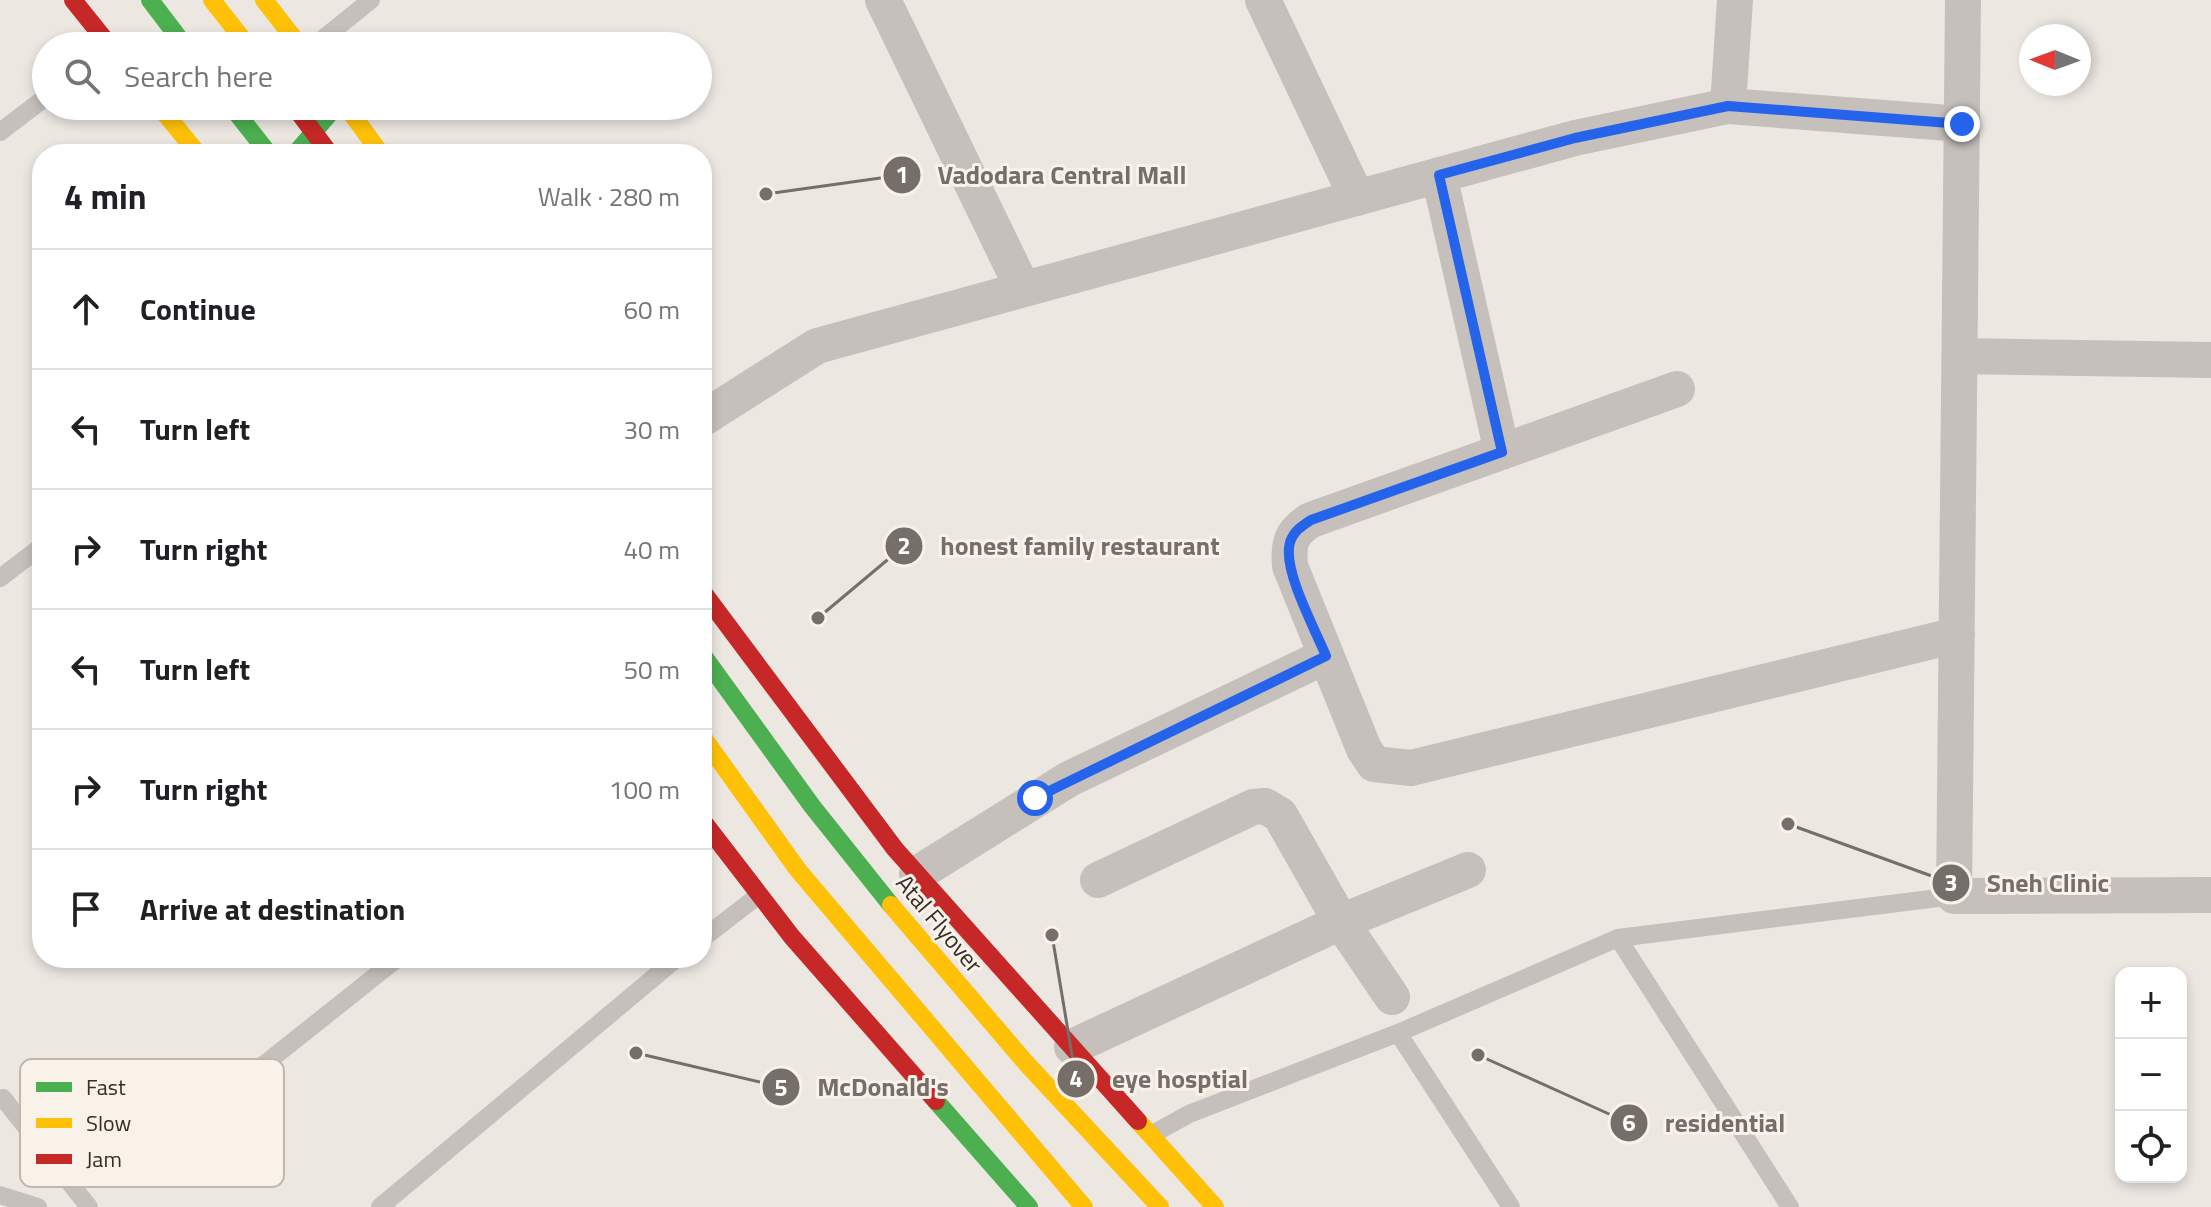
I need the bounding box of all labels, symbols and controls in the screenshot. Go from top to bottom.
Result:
north arrow [2019,24,2091,96]
search box [32,32,712,120]
text: Search here [124,53,273,99]
icon: search [60,54,104,98]
route end [1944,106,1980,142]
callout: Vadodara Central Mall [882,150,1203,200]
text: Vadodara Central Mall [937,155,1187,194]
text: 1 [895,156,909,192]
text: 4 min [64,170,147,222]
text: Walk · 280 m [538,177,680,216]
text: Continue [140,286,256,332]
icon: ahead [64,287,108,331]
text: 60 m [623,290,680,329]
text: Turn left [140,406,250,452]
icon: left [64,407,108,451]
text: 30 m [623,410,680,449]
callout: honest family restaurant [884,521,1235,571]
text: Turn right [140,526,268,572]
text: honest family restaurant [940,526,1220,565]
icon: right [64,527,108,571]
text: 2 [897,527,911,563]
text: 40 m [623,530,680,569]
text: Turn left [140,646,250,692]
icon: left [64,647,108,691]
text: 50 m [623,650,680,689]
text: Turn right [140,766,268,812]
icon: right [64,767,108,811]
text: 100 m [609,770,680,809]
route start [1017,780,1053,816]
callout: Sneh Clinic [1931,858,2125,908]
text: Sneh Clinic [1987,863,2109,902]
text: 3 [1944,864,1958,900]
street label: Atal Flyover [888,866,992,980]
text: Arrive at destination [140,886,405,932]
icon: arrive [64,887,108,931]
map controls [2115,967,2187,1183]
button: + [2115,967,2187,1039]
button: − [2115,1039,2187,1111]
callout: eye hosptial [1056,1054,1264,1104]
legend [20,1059,284,1187]
text: eye hosptial [1112,1059,1248,1098]
text: 4 [1069,1060,1083,1096]
callout: McDonald's [761,1062,965,1112]
text: McDonald's [817,1067,949,1106]
text: 5 [774,1069,788,1105]
text: Fast [86,1070,126,1104]
callout: residential [1609,1098,1801,1148]
text: residential [1665,1103,1785,1142]
text: 6 [1622,1104,1636,1140]
text: Slow [86,1106,132,1140]
button: locate [2115,1111,2187,1183]
text: Jam [86,1142,122,1176]

